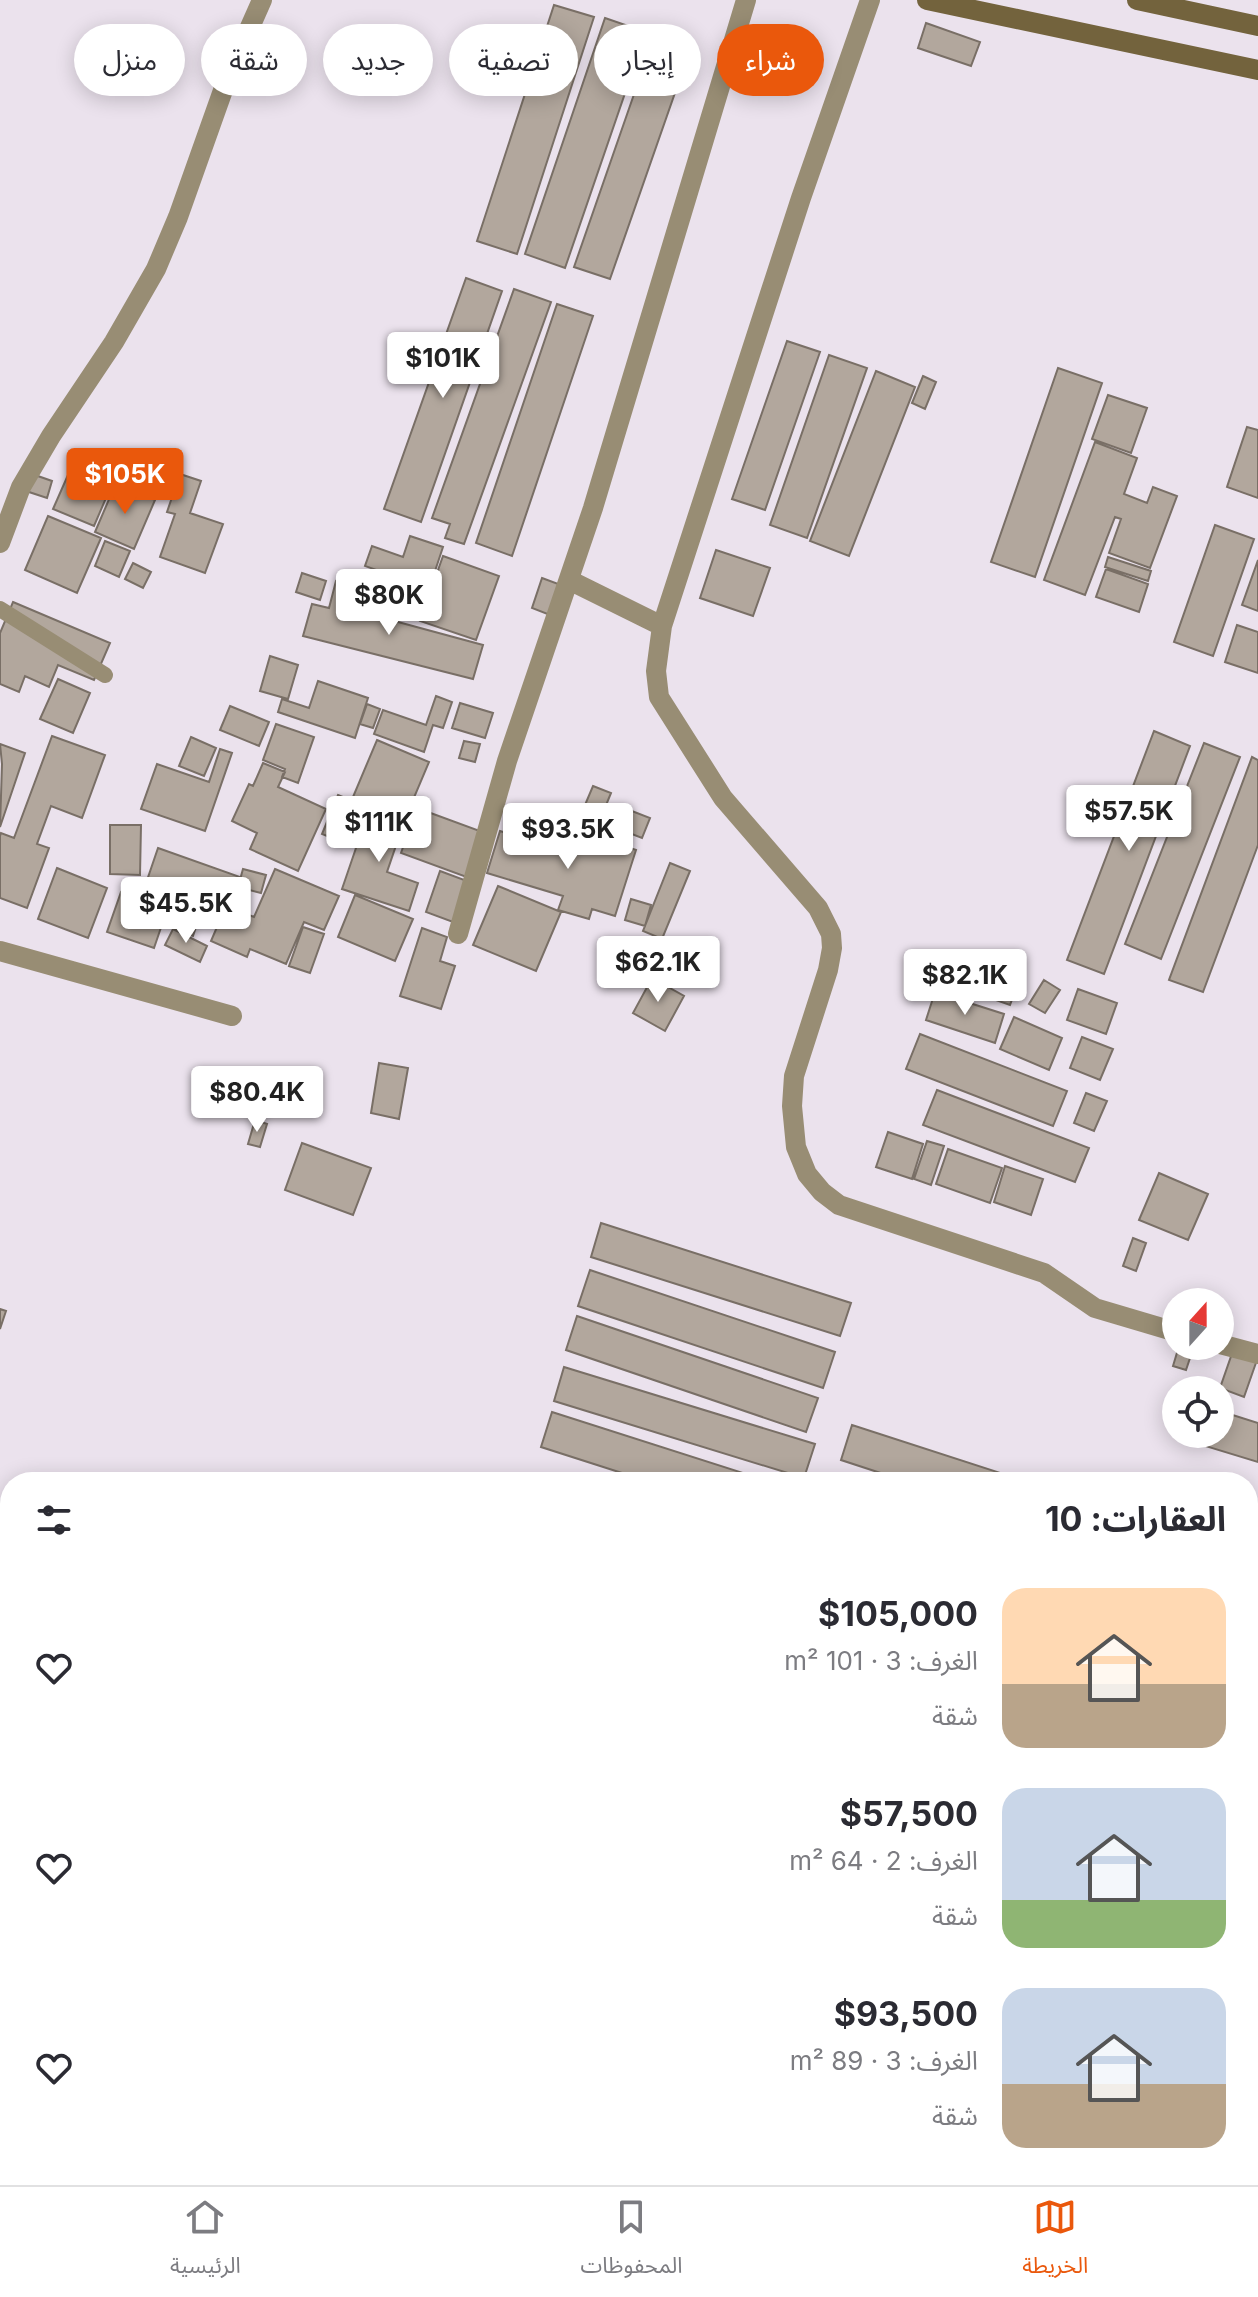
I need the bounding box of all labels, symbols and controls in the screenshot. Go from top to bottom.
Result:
chip: منزل [74,24,185,96]
chip: شقة [201,24,307,96]
chip: جديد [323,24,433,96]
chip: تصفية [449,24,578,96]
chip: إيجار [594,24,701,96]
chip: شراء [717,24,824,96]
pin: $101K [387,332,499,400]
text: $101K [405,342,481,373]
pin: $105K [69,448,181,516]
text: $105K [84,458,166,489]
pin: $80K [342,569,436,637]
text: $80K [354,579,424,610]
pin: $57.5K [1064,785,1194,853]
text: $57.5K [1084,795,1174,826]
pin: $111K [323,796,435,864]
pin: $93.5K [503,803,633,871]
text: $111K [344,806,414,837]
text: $93.5K [521,813,615,844]
pin: $45.5K [121,877,251,945]
text: $45.5K [139,887,233,918]
pin: $62.1K [593,936,723,1004]
text: $62.1K [615,946,701,977]
pin: $82.1K [900,949,1030,1017]
text: $82.1K [922,959,1008,990]
pin: $80.4K [192,1066,322,1134]
text: $80.4K [209,1076,305,1107]
north arrow [1162,1288,1234,1360]
map controls [1162,1288,1234,1448]
button: locate [1162,1376,1234,1448]
icon: filters [32,1498,76,1542]
text: العقارات: 10 [1045,1498,1226,1539]
text: $105,000 [818,1593,978,1634]
icon: home [1066,1620,1162,1716]
text: الغرف: 3 · 101 m² [784,1645,978,1676]
icon: heart [32,1646,76,1690]
text: شقة [932,1700,978,1731]
text: $57,500 [840,1793,978,1834]
icon: home [1066,1820,1162,1916]
text: الغرف: 2 · 64 m² [789,1845,978,1876]
icon: heart [32,1846,76,1890]
text: شقة [932,1900,978,1931]
text: $93,500 [834,1993,978,2034]
icon: home [1066,2020,1162,2116]
text: الغرف: 3 · 89 m² [790,2045,978,2076]
icon: heart [32,2046,76,2090]
text: شقة [932,2100,978,2131]
tab: الرئيسية [170,2195,241,2289]
tab: المحفوظات [580,2195,682,2289]
tab: الخريطة [1022,2195,1088,2289]

